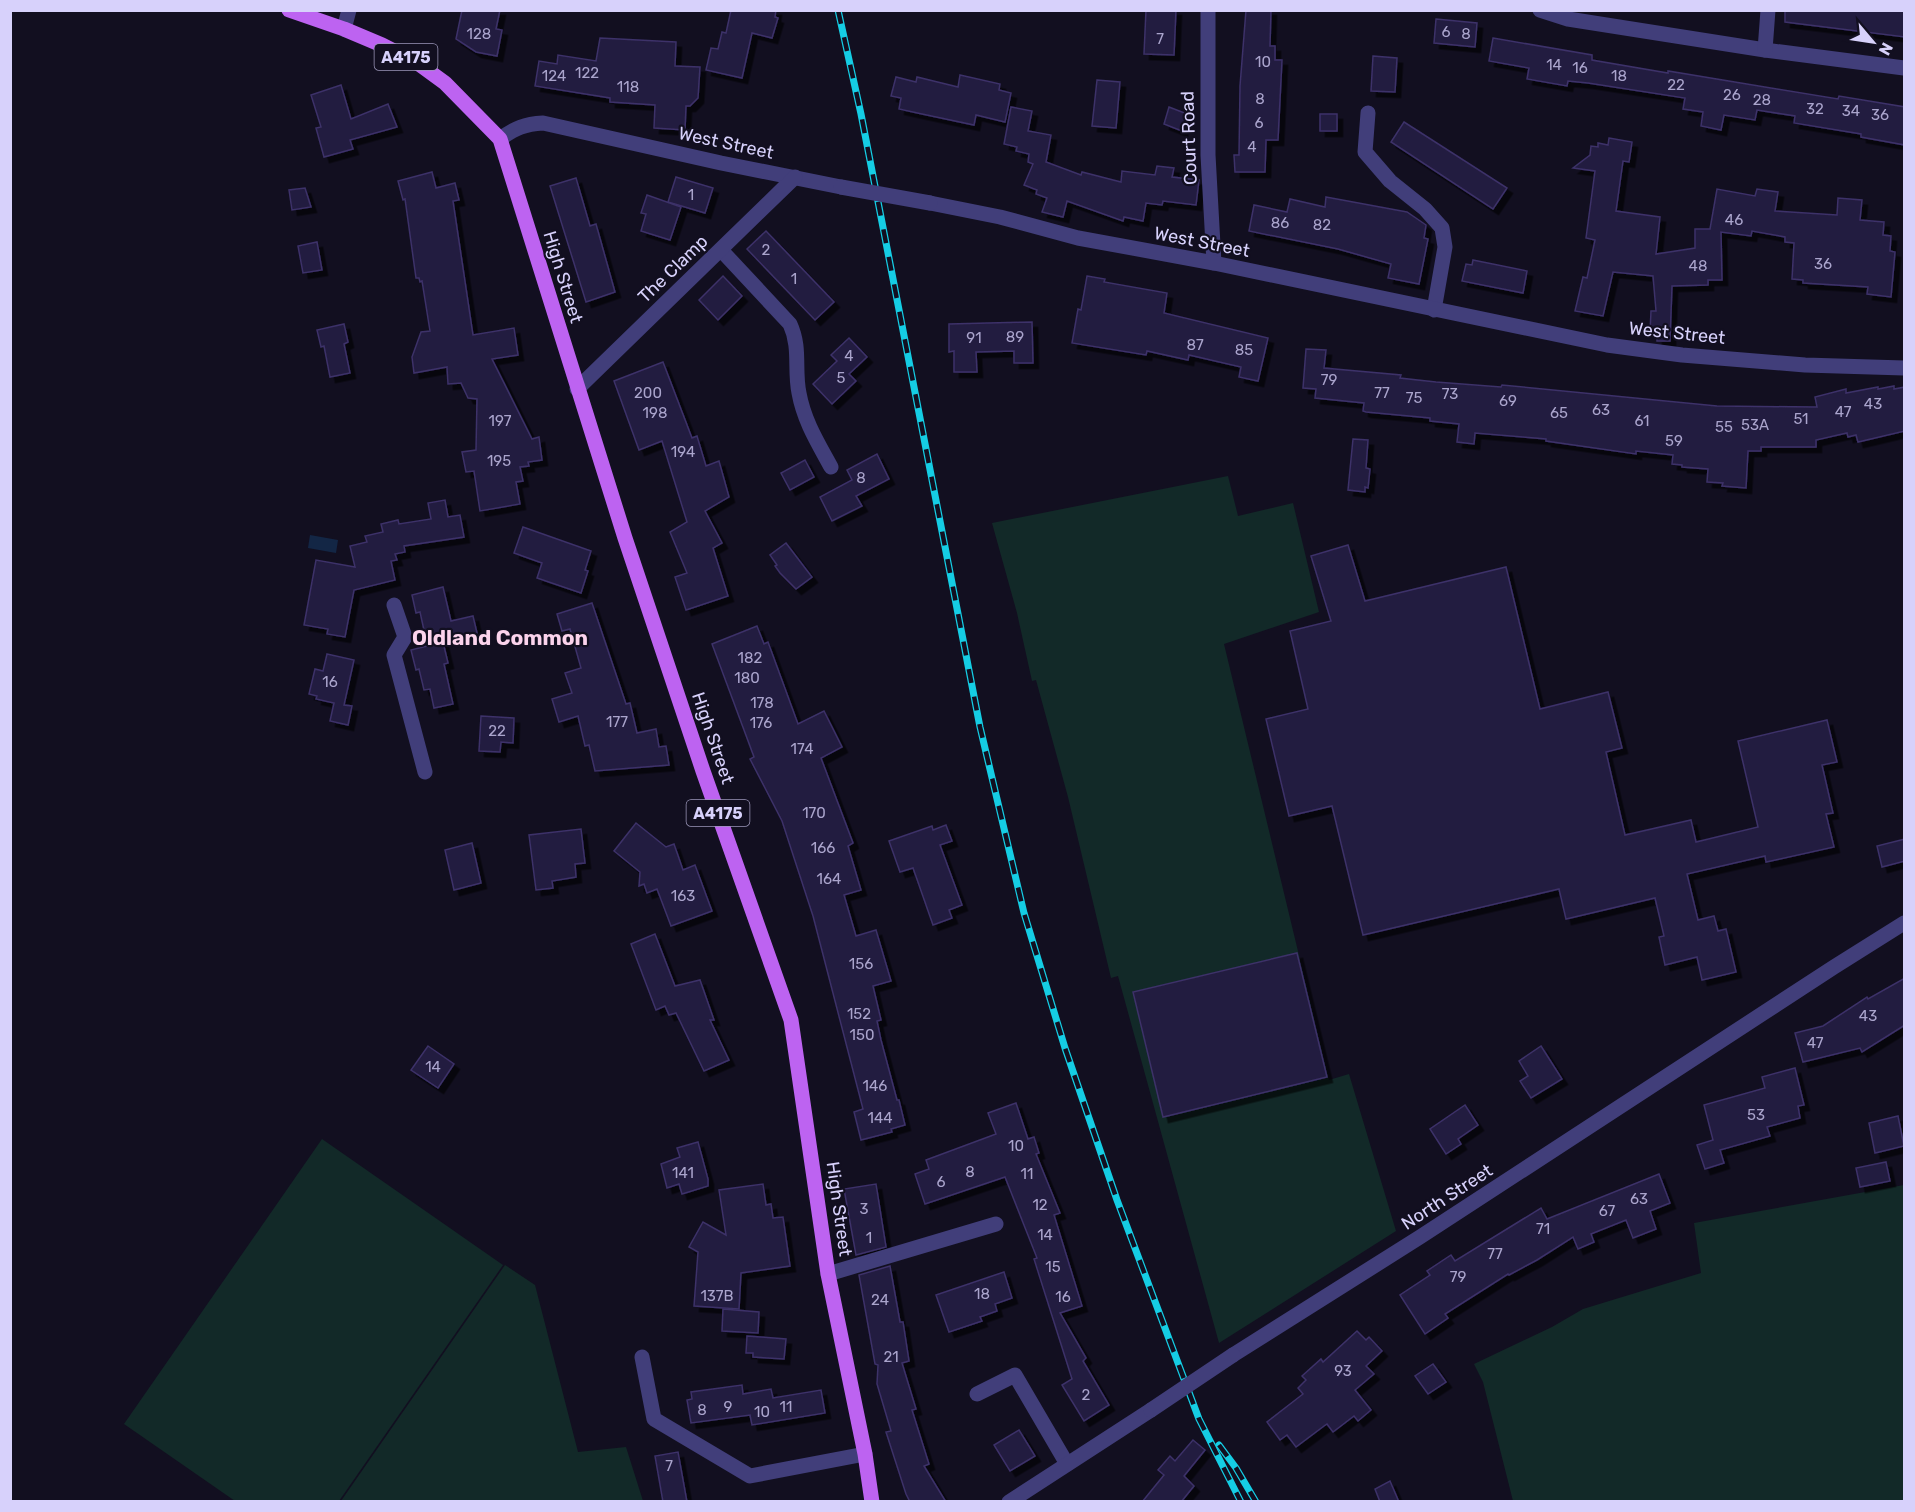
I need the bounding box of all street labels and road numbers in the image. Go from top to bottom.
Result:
road number: A4175 [374,44,438,70]
street label: Court Road [1176,91,1202,185]
street label: West Street [676,122,776,164]
street label: West Street [1152,222,1252,262]
street label: High Street [539,228,587,326]
street label: The Clamp [634,230,712,308]
street label: West Street [1628,317,1726,349]
street label: High Street [687,689,739,787]
road number: A4175 [686,800,750,826]
street label: North Street [1397,1159,1497,1235]
street label: High Street [821,1160,857,1258]

